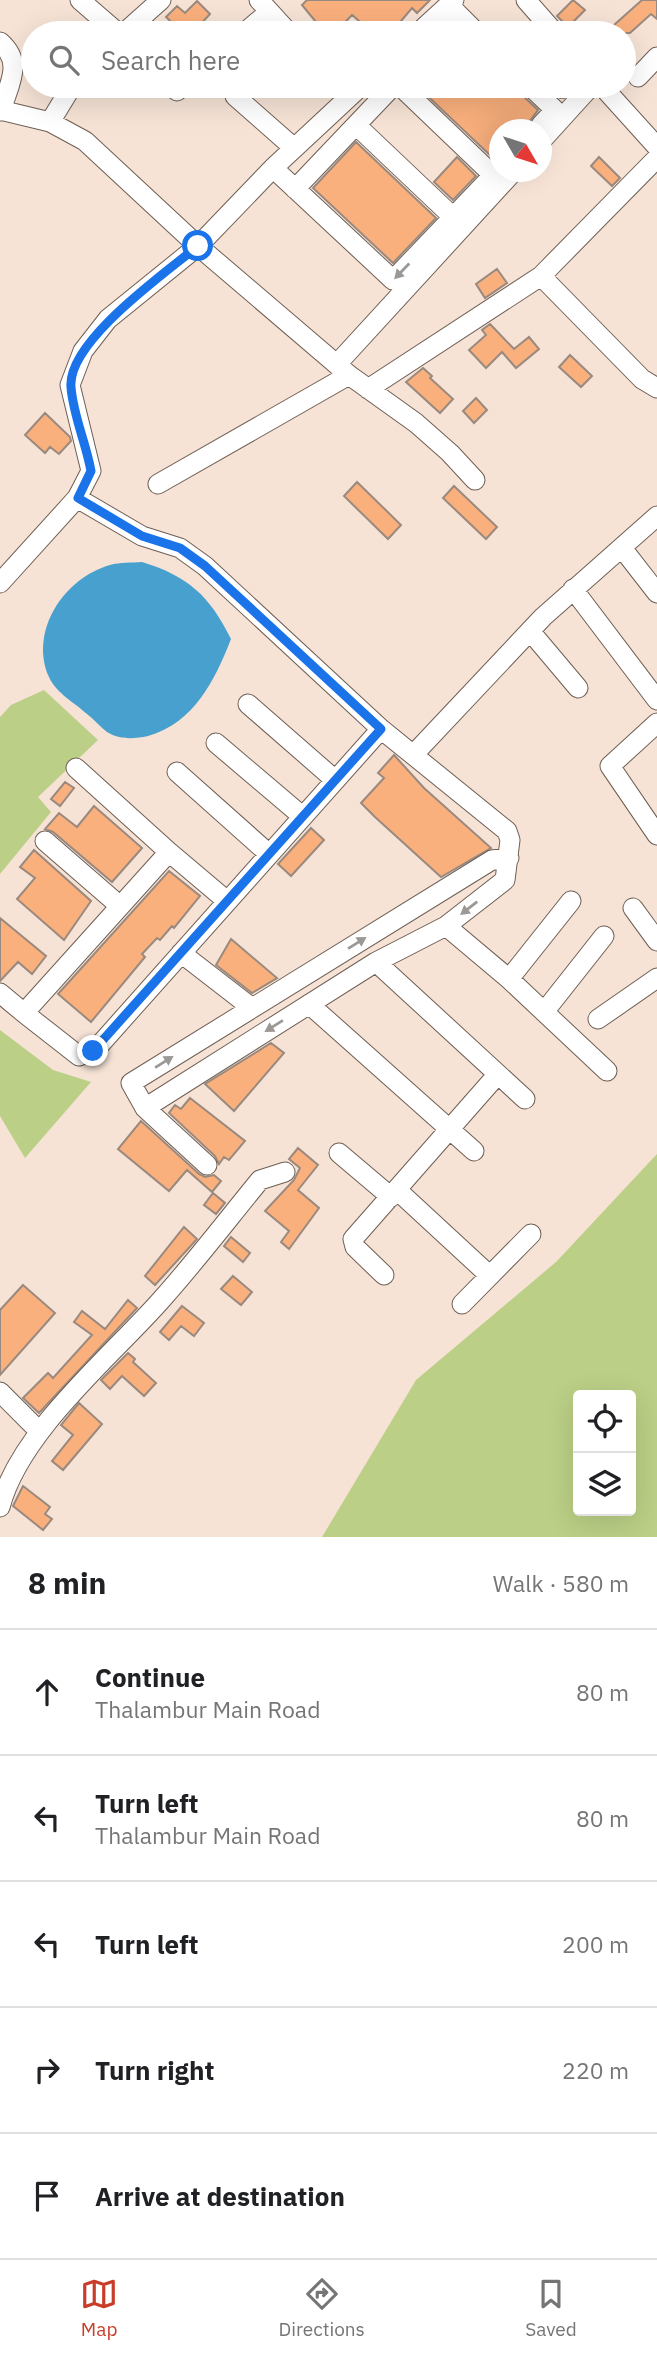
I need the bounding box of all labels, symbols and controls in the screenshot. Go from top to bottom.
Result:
search box [21,21,636,98]
icon: search [45,41,83,79]
text: Search here [101,43,240,77]
north arrow [489,119,552,182]
route start [182,230,213,261]
one-way arrow [394,262,410,279]
one-way arrow [460,901,478,916]
one-way arrow [348,936,367,949]
one-way arrow [265,1019,284,1032]
route end [77,1035,108,1066]
one-way arrow [154,1056,173,1069]
map controls [573,1390,636,1516]
button: locate [573,1390,636,1453]
button: layers [573,1453,636,1516]
text: 8 min [28,1563,106,1602]
text: Walk · 580 m [493,1568,629,1598]
text: Continue [95,1660,205,1694]
icon: ahead [28,1673,66,1711]
text: 80 m [576,1677,629,1707]
text: Thalambur Main Road [95,1694,320,1724]
text: Turn left [95,1786,198,1820]
icon: left [28,1799,66,1837]
text: 80 m [576,1803,629,1833]
text: Thalambur Main Road [95,1820,320,1850]
icon: left [28,1925,66,1963]
text: Turn left [95,1927,198,1961]
text: 200 m [562,1929,629,1959]
icon: right [28,2051,66,2089]
text: Turn right [95,2053,214,2087]
text: 220 m [562,2055,629,2085]
icon: arrive [28,2177,66,2215]
text: Arrive at destination [95,2179,345,2213]
tab: Map [80,2275,118,2341]
tab: Directions [278,2275,365,2341]
tab: Saved [525,2275,577,2341]

